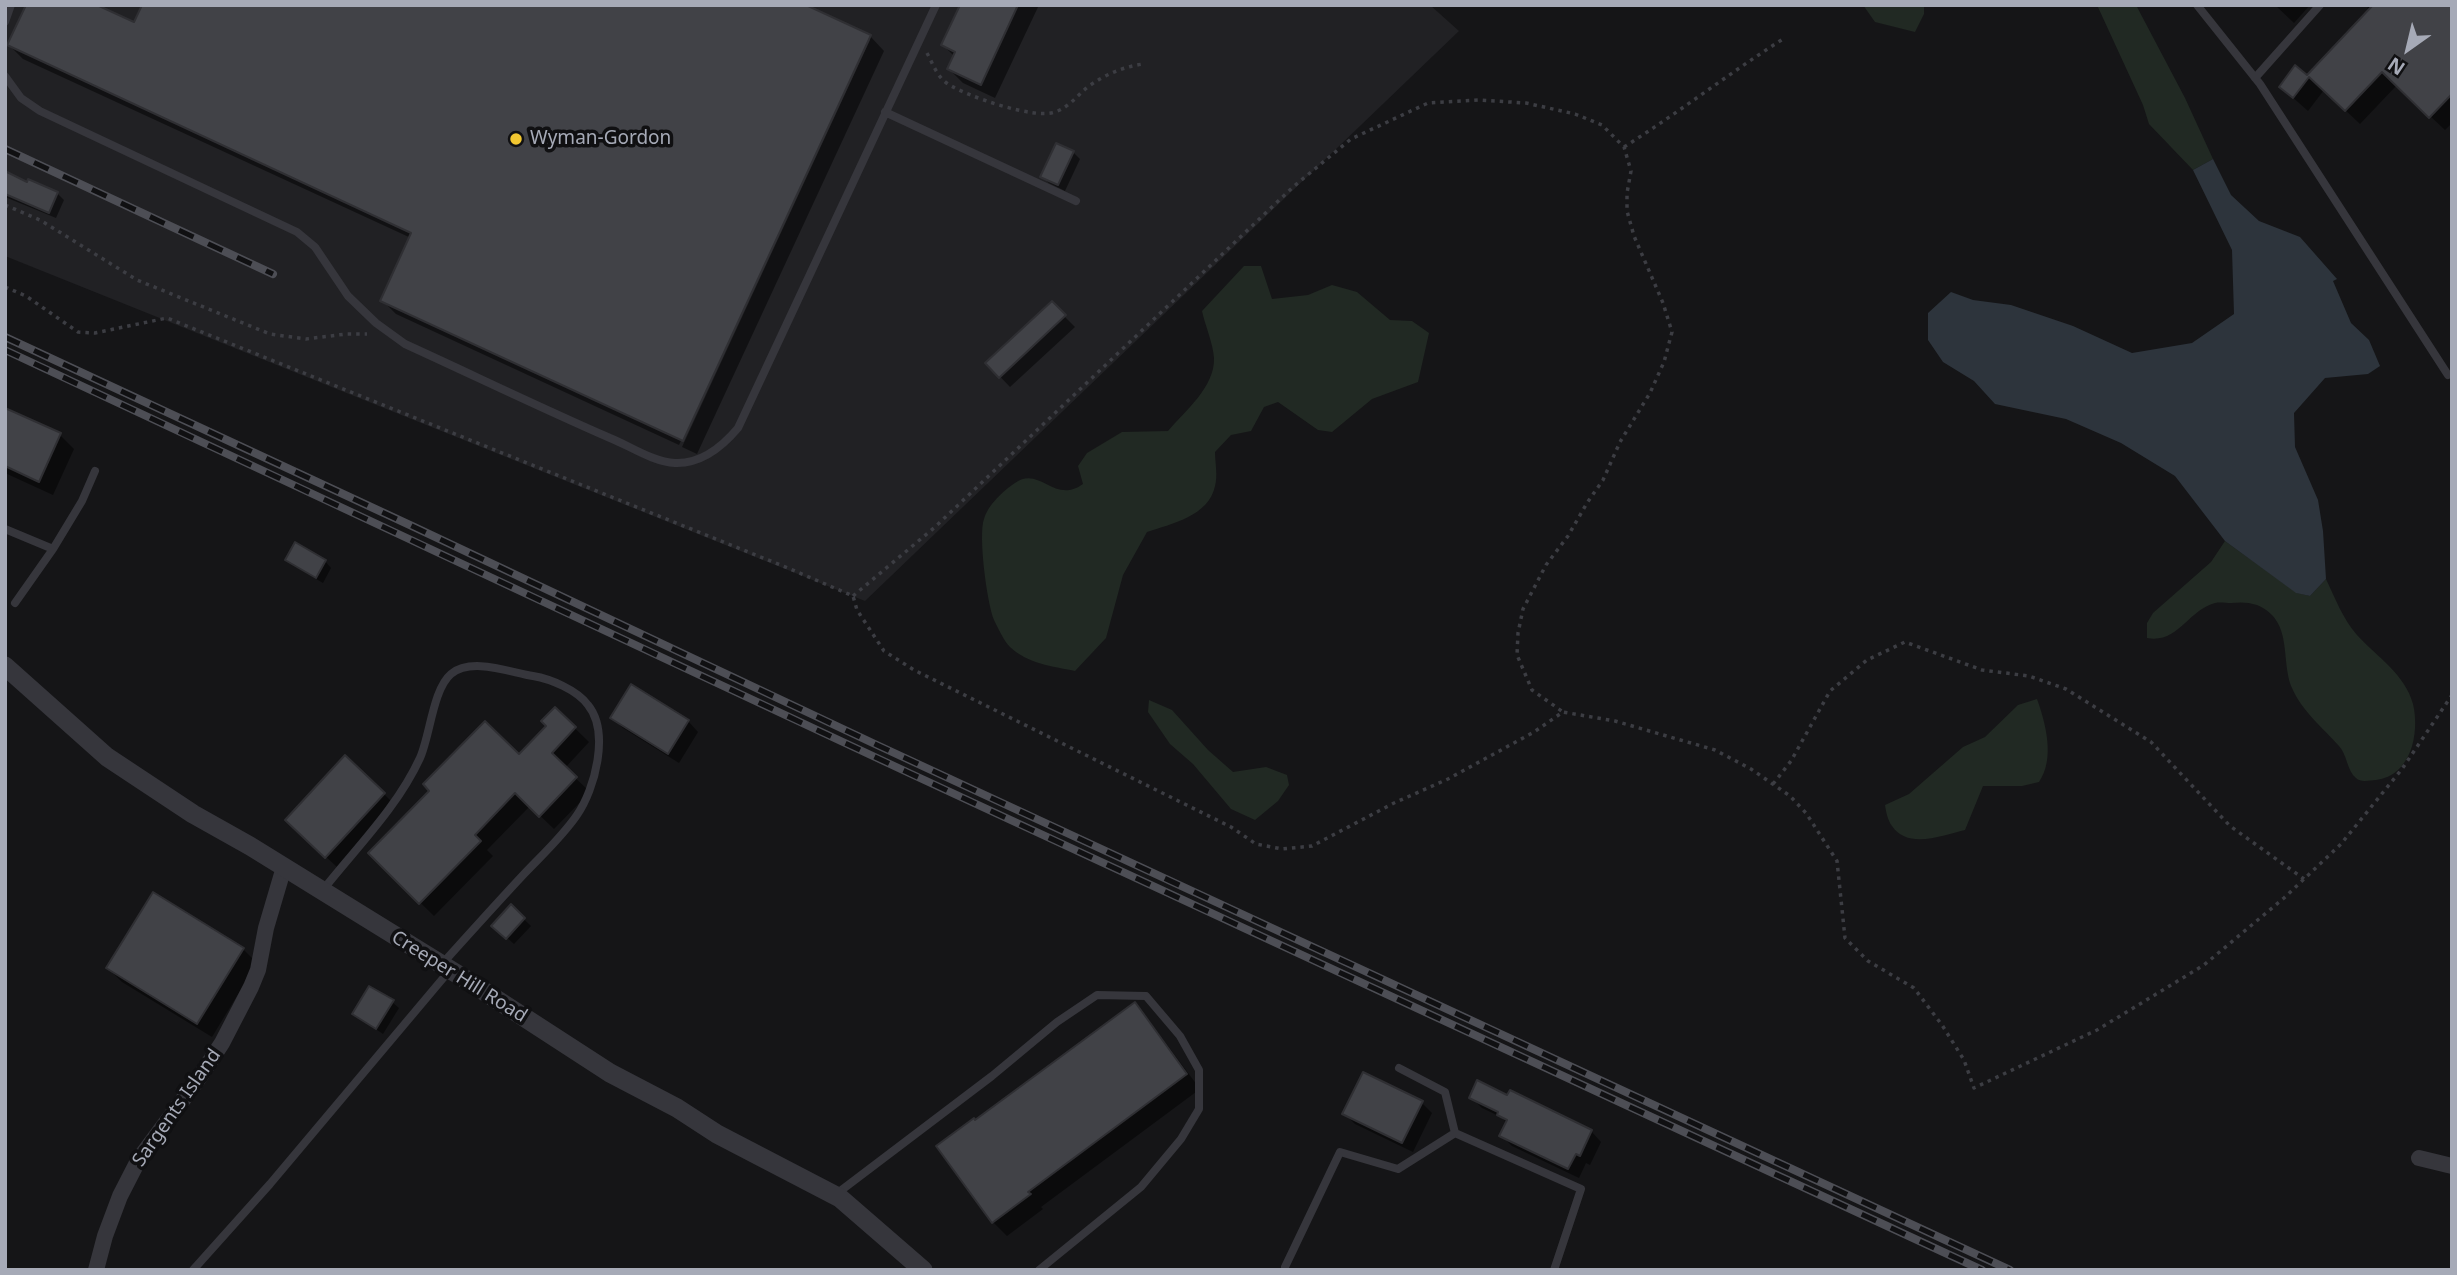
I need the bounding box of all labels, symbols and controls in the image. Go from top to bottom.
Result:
north arrow [2373,14,2443,84]
text: N [2383,51,2410,82]
place label: Wyman-Gordon [530,128,671,150]
marker: Wyman-Gordon [508,131,524,147]
street label: Creeper Hill Road [387,926,531,1028]
street label: Sargents Island [128,1045,226,1171]

